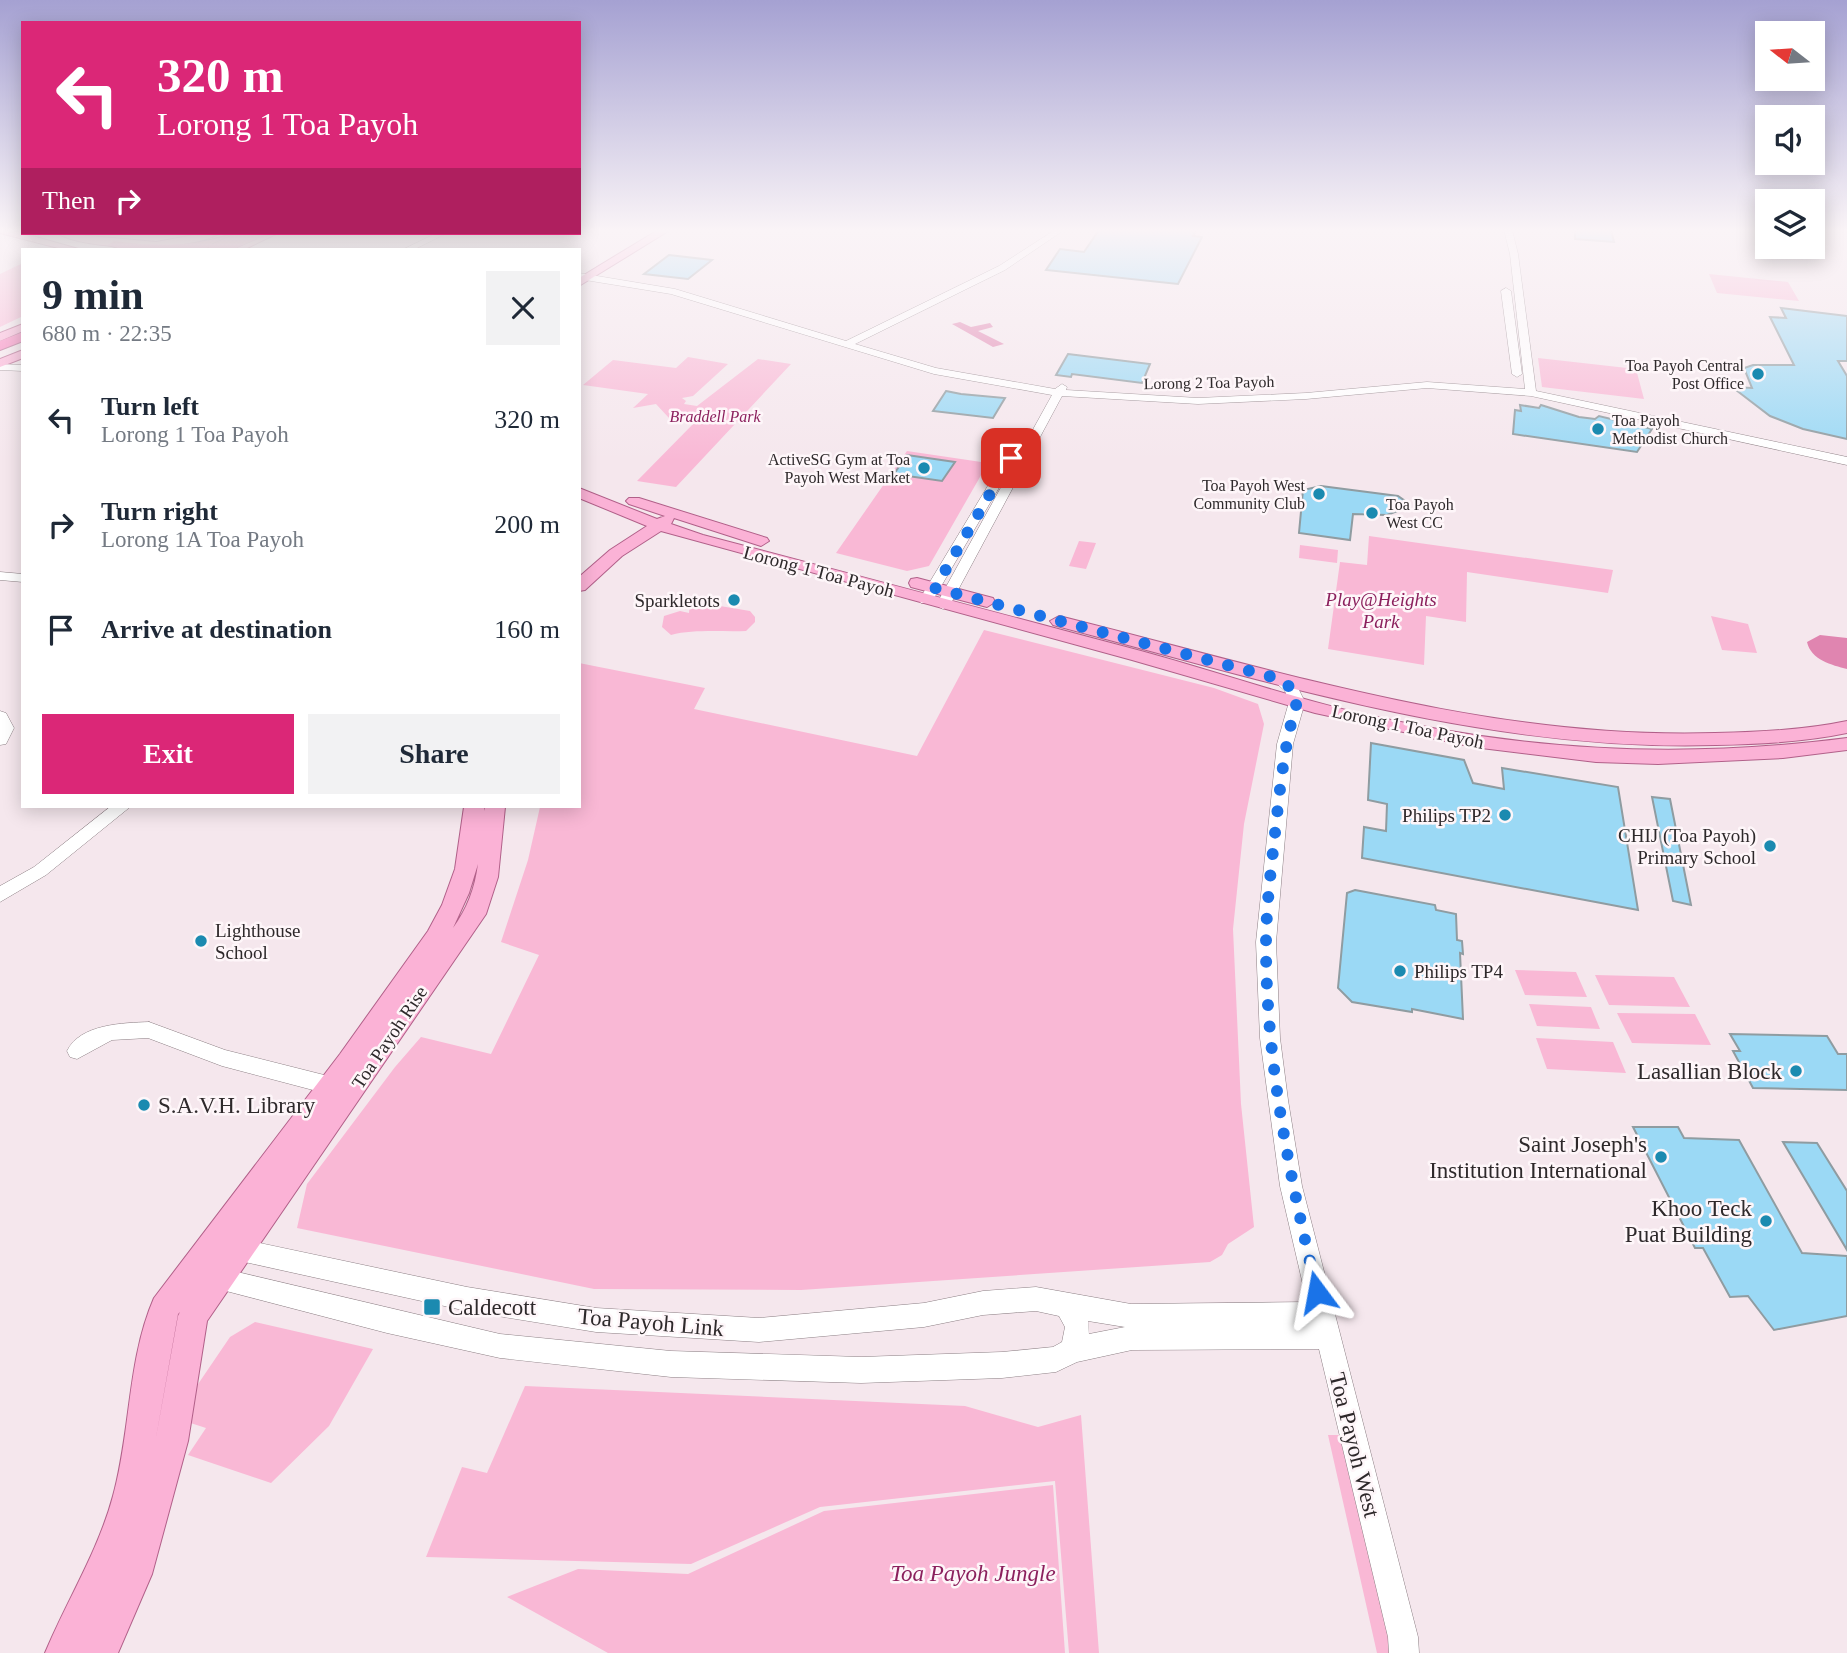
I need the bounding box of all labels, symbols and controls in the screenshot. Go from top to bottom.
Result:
north arrow [1755,21,1825,91]
map controls [1755,21,1825,259]
text: 320 m [157,48,284,103]
icon: left [42,49,133,140]
button: sound [1755,105,1825,175]
text: Lorong 1 Toa Payoh [157,106,418,142]
icon: right [109,182,147,220]
text: Then [42,186,95,215]
button: layers [1755,189,1825,259]
button: close [486,271,560,345]
text: 9 min [42,272,144,318]
text: 680 m · 22:35 [42,321,172,346]
place label: Toa Payoh Central Post Office [1625,357,1745,392]
marker: Toa Payoh Central Post Office [1750,366,1766,382]
street label: Lorong 2 Toa Payoh [1144,373,1274,393]
text: Turn left [101,392,199,421]
icon: left [42,401,80,439]
text: 320 m [494,405,560,434]
park label: Braddell Park [669,408,761,425]
place label: Toa Payoh Methodist Church [1612,412,1728,447]
marker: Toa Payoh Methodist Church [1590,421,1606,437]
text: Lorong 1 Toa Payoh [101,422,289,447]
pin [981,428,1041,488]
icon: arrive [992,439,1030,477]
place label: ActiveSG Gym at Toa Payoh West Market [768,451,911,487]
marker: ActiveSG Gym at Toa Payoh West Market [916,460,932,476]
place label: Toa Payoh West Community Club [1193,477,1306,513]
marker: Toa Payoh West Community Club [1311,486,1327,502]
place label: Toa Payoh West CC [1386,496,1454,531]
text: Turn right [101,497,218,526]
marker: Toa Payoh West CC [1364,505,1380,521]
icon: right [42,506,80,544]
text: 200 m [494,510,560,539]
text: Lorong 1A Toa Payoh [101,527,304,552]
street label: Lorong 1 Toa Payoh [741,541,897,602]
park label: Play@Heights Park [1324,589,1437,632]
place label: Sparkletots [635,590,720,611]
marker: Sparkletots [726,592,742,608]
icon: arrive [42,611,80,649]
text: Arrive at destination [101,615,332,644]
text: 160 m [494,615,560,644]
street label: Lorong 1 Toa Payoh [1330,700,1486,753]
button: Exit [42,714,294,794]
button: Share [308,714,560,794]
place label: Philips TP2 [1402,805,1491,826]
marker: Philips TP2 [1497,807,1513,823]
place label: CHIJ (Toa Payoh) Primary School [1618,825,1756,868]
marker: CHIJ (Toa Payoh) Primary School [1762,838,1778,854]
place label: Lighthouse School [215,920,301,963]
marker: Lighthouse School [193,933,209,949]
place label: Philips TP4 [1414,961,1503,982]
marker: Philips TP4 [1392,963,1408,979]
street label: Toa Payoh Rise [347,982,431,1092]
place label: Lasallian Block [1637,1059,1782,1084]
marker: Lasallian Block [1788,1063,1804,1079]
place label: S.A.V.H. Library [158,1093,316,1118]
marker: S.A.V.H. Library [136,1097,152,1113]
place label: Saint Joseph's Institution International [1429,1132,1647,1183]
marker: Saint Joseph's Institution International [1653,1149,1669,1165]
place label: Khoo Teck Puat Building [1625,1196,1752,1247]
marker: Khoo Teck Puat Building [1758,1213,1774,1229]
position arrow [1280,1255,1354,1329]
place label: Caldecott [448,1295,537,1320]
marker: Caldecott [422,1297,442,1317]
street label: Toa Payoh Link [577,1304,726,1341]
street label: Toa Payoh West [1324,1370,1385,1521]
park label: Toa Payoh Jungle [890,1561,1056,1586]

